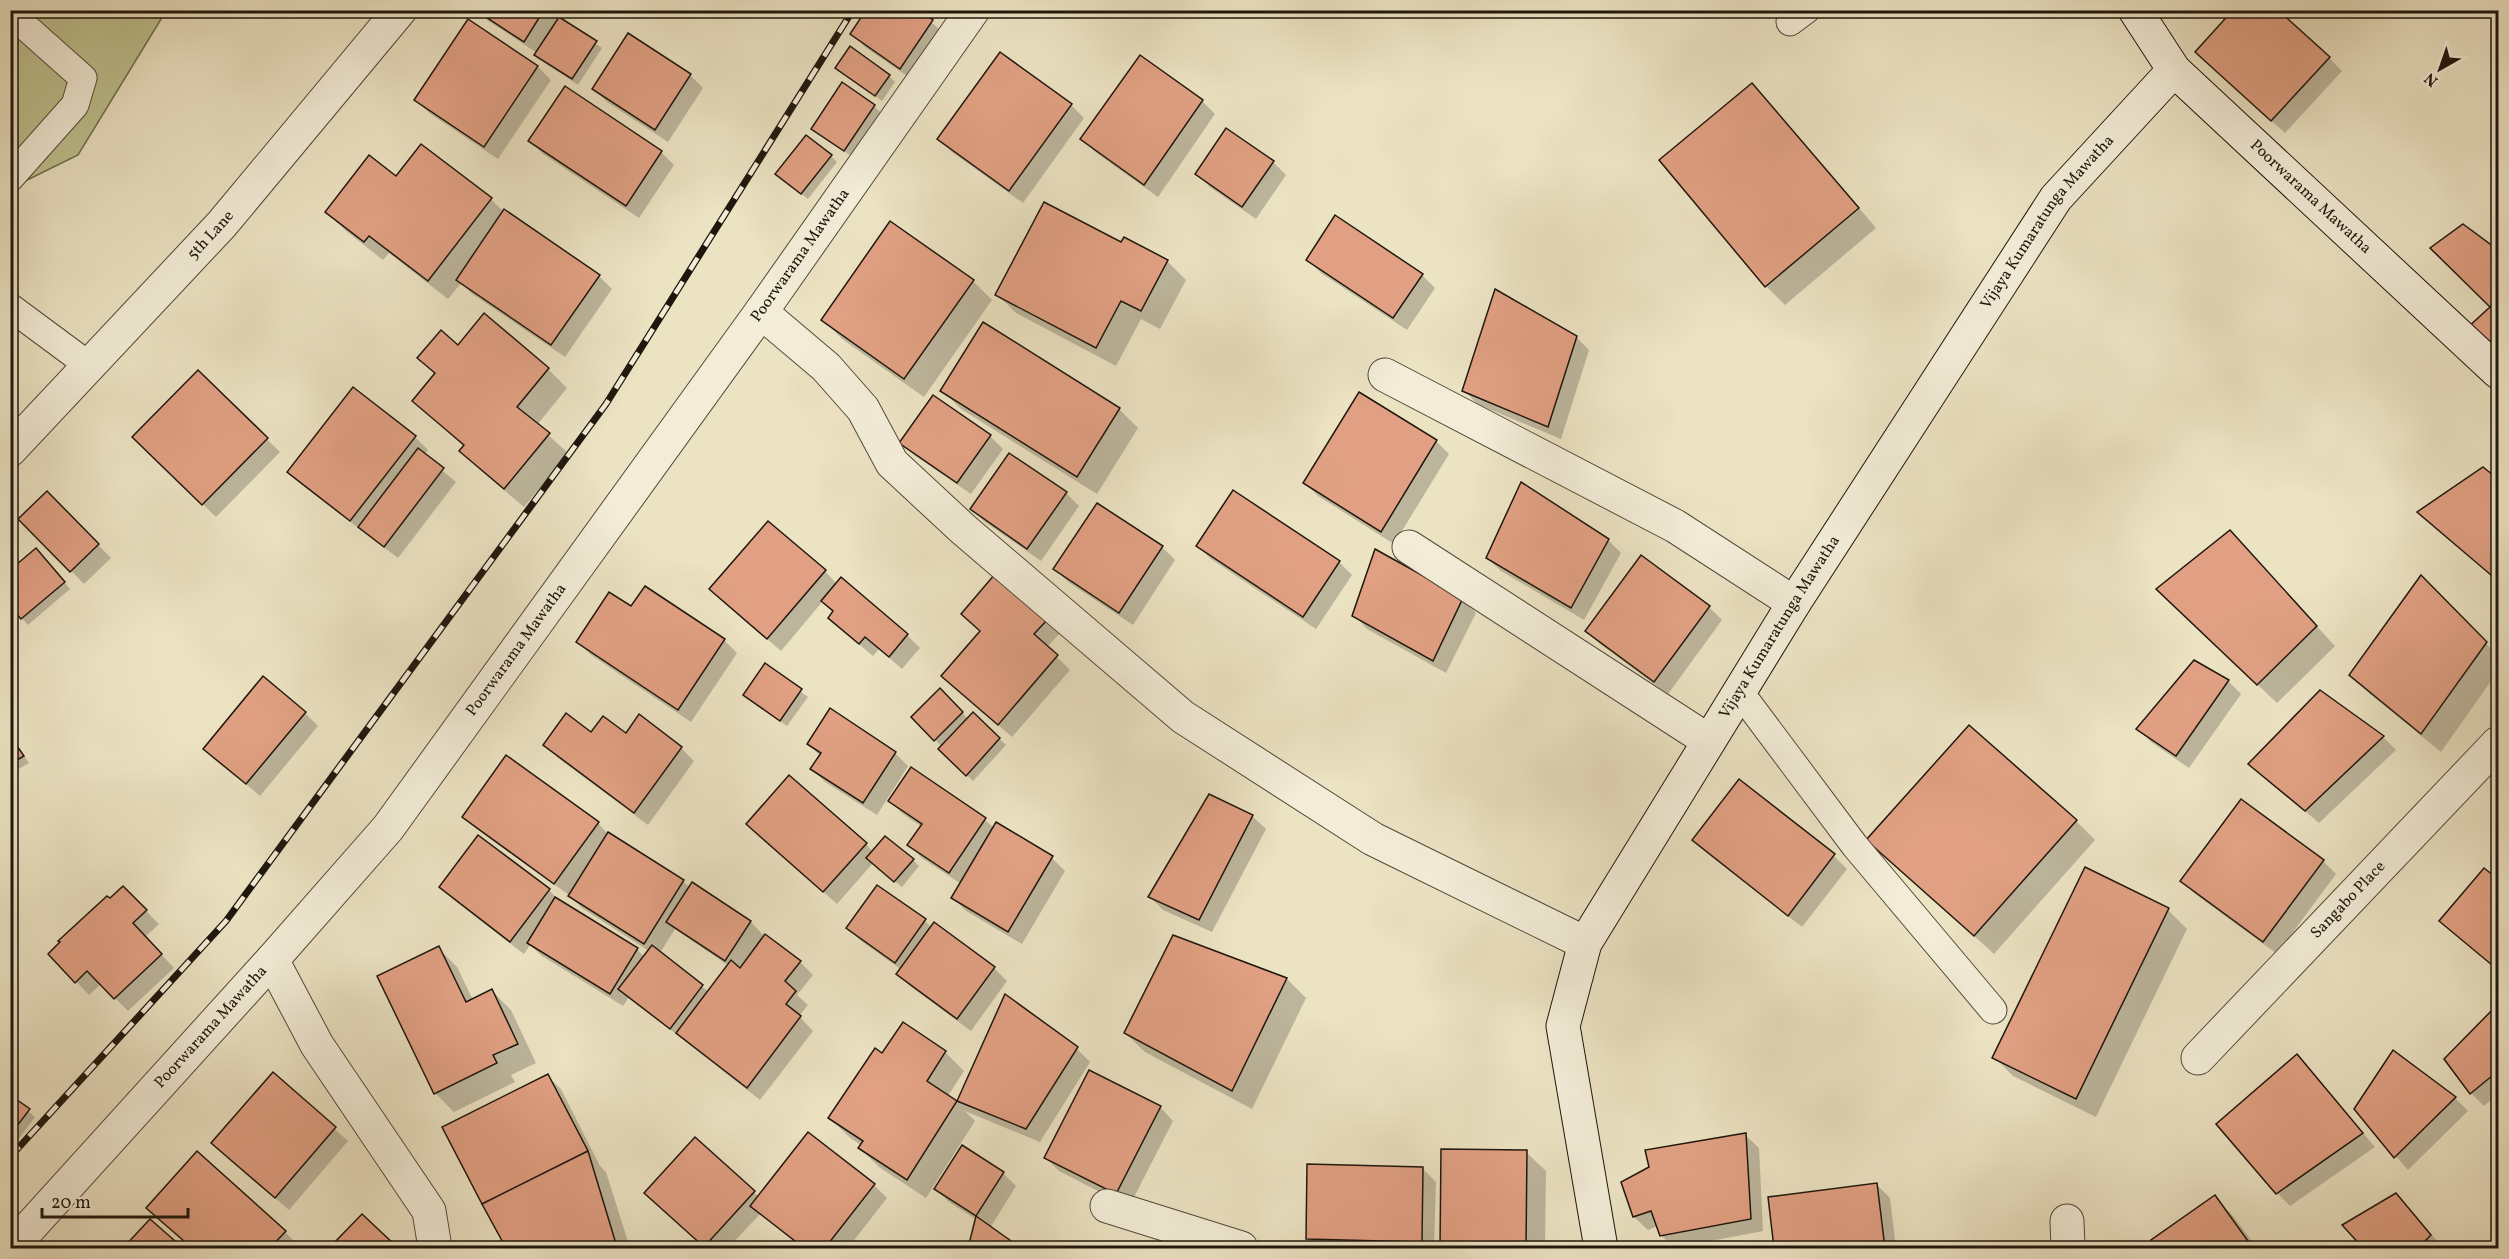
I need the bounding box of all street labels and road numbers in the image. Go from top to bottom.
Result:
street label: Vijaya Kumaratunga Mawatha [1976,130,2119,314]
street label: Poorwarama Mawatha [2245,135,2376,259]
street label: Poorwarama Mawatha [746,184,855,327]
street label: 5th Lane [183,206,240,265]
street label: Vijaya Kumaratunga Mawatha [1714,531,1846,723]
street label: Poorwarama Mawatha [461,579,572,721]
street label: Sangabo Place [2306,856,2391,944]
street label: Poorwarama Mawatha [150,961,273,1093]

